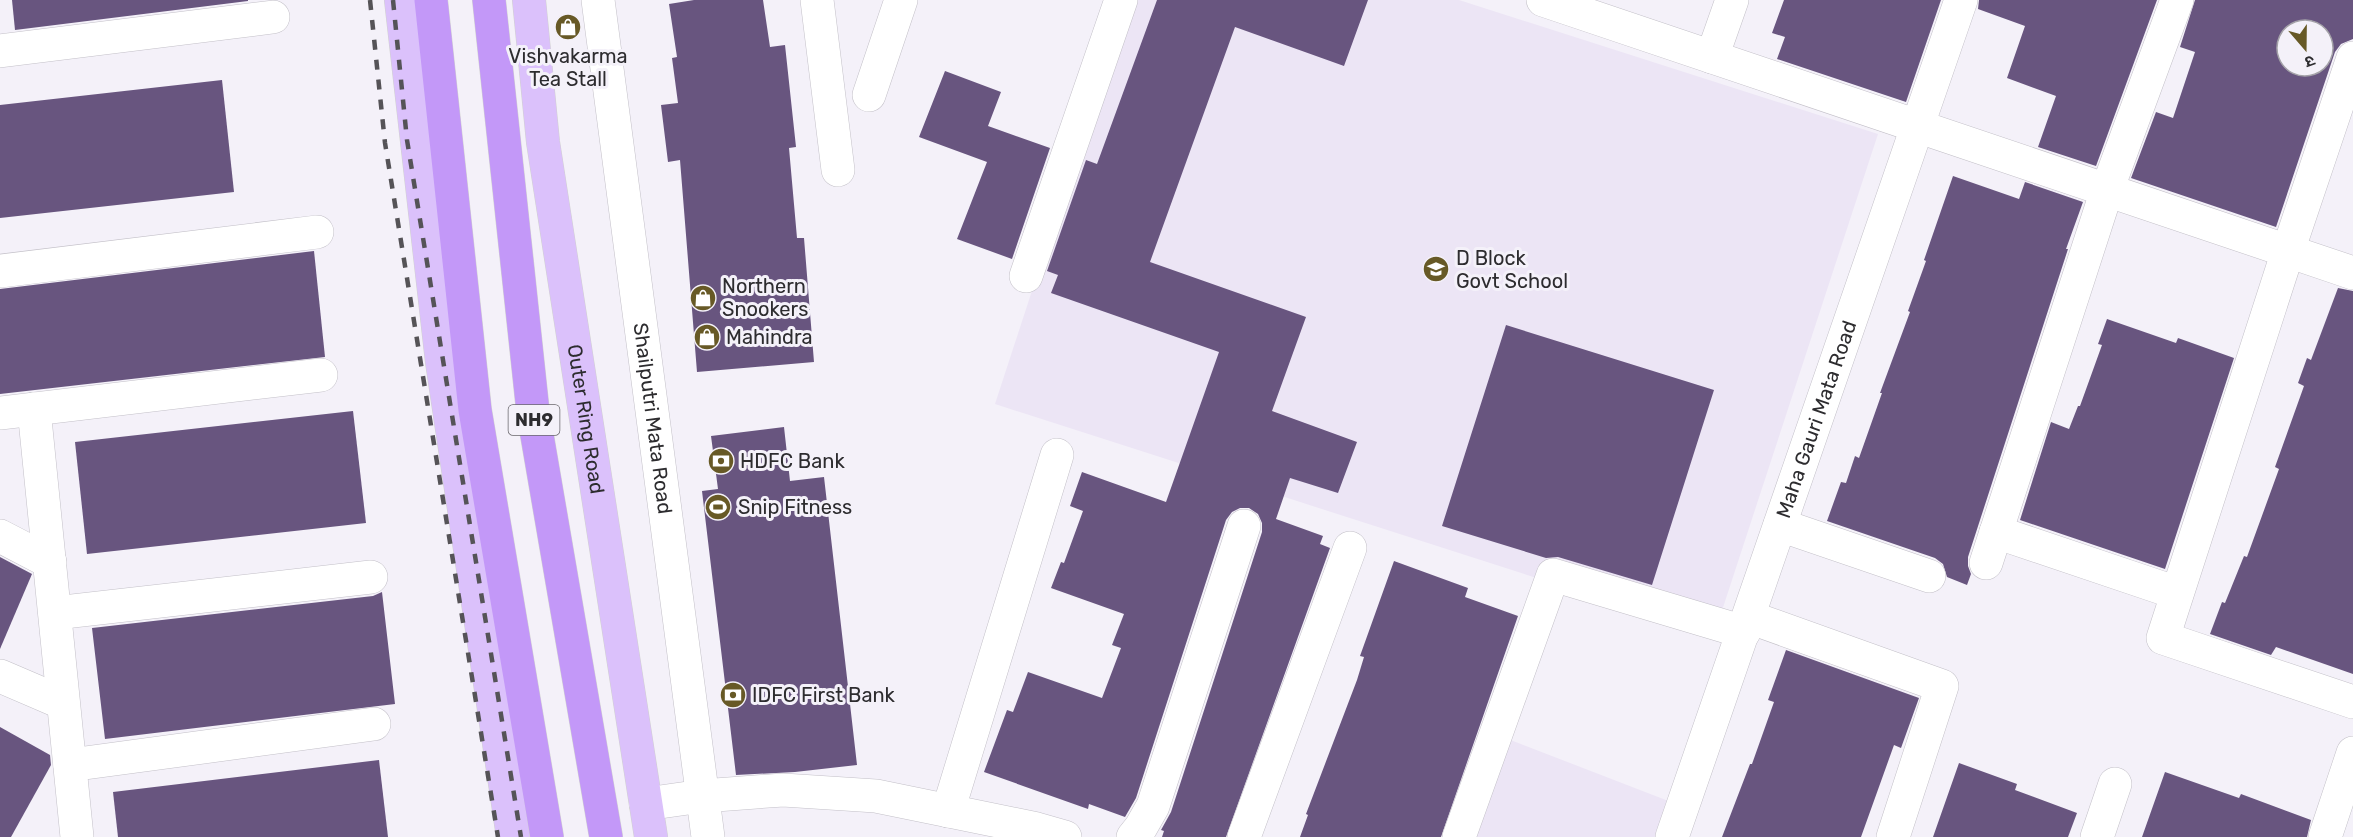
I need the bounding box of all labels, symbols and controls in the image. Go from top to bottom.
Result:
shop icon: Vishvakarma Tea Stall [553,12,583,42]
north arrow [2275,18,2335,78]
place label: Vishvakarma Tea Stall [508,44,628,91]
text: उ [2302,51,2318,72]
place label: D Block Govt School [1456,246,1568,293]
school or university icon: D Block Govt School [1421,254,1451,284]
place label: Northern Snookers [722,274,808,321]
shop icon: Northern Snookers [688,283,718,313]
street label: Maha Gauri Mata Road [1771,317,1861,521]
street label: Shailputri Mata Road [629,321,677,515]
shop icon: Mahindra [692,322,722,352]
place label: Mahindra [726,325,812,349]
street label: Outer Ring Road [563,343,609,495]
road number: NH9 [508,405,560,435]
bank icon: HDFC Bank [706,446,736,476]
place label: HDFC Bank [740,449,845,473]
sports icon: Snip Fitness [703,492,733,522]
place label: Snip Fitness [738,495,852,519]
bank icon: IDFC First Bank [718,680,748,710]
place label: IDFC First Bank [752,683,896,707]

